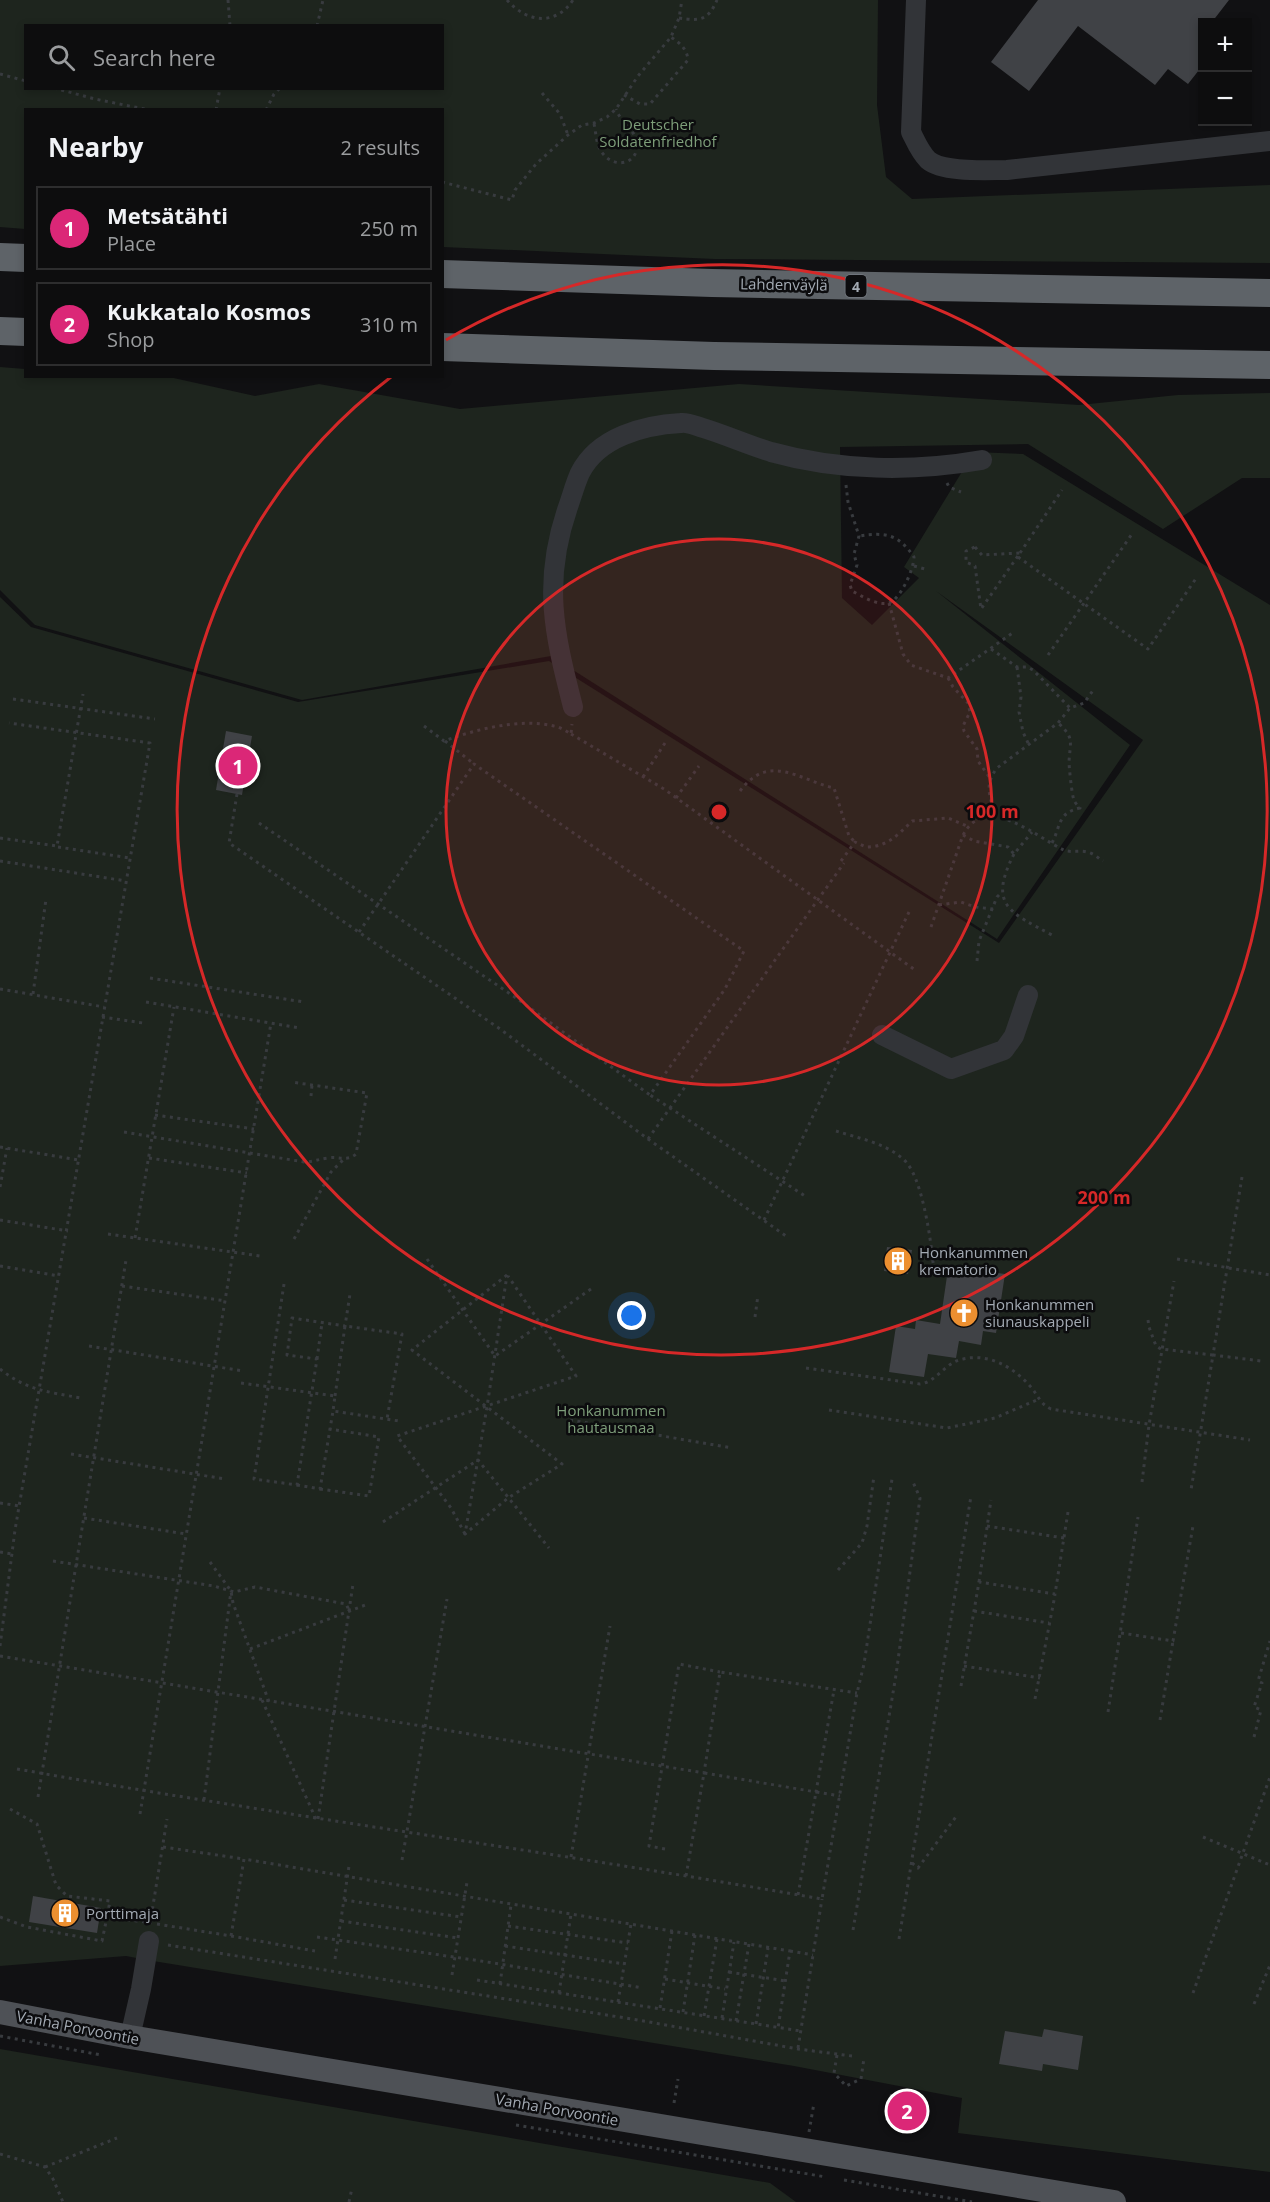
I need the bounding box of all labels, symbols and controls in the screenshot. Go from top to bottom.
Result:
map controls [1198,18,1252,126]
button: + [1198,18,1252,72]
search box [24,24,444,90]
icon: search [45,41,78,74]
text: Search here [93,42,216,72]
button: − [1198,72,1252,126]
park label: Deutscher Soldatenfriedhof [599,114,718,151]
text: Nearby [48,129,143,165]
text: 2 results [340,134,420,161]
text: Metsätähti [107,200,228,230]
text: 1 [64,215,75,242]
text: 250 m [360,215,418,242]
text: Place [107,230,156,257]
street label: Lahdenväylä [740,273,828,295]
road number: 4 [846,275,866,297]
text: Kukkatalo Kosmos [107,296,311,326]
text: 2 [64,311,75,338]
text: 310 m [360,311,418,338]
text: Shop [107,326,155,353]
pin: 1 [218,744,258,789]
text: 100 m [965,799,1019,823]
centre of rings [709,802,729,822]
text: 200 m [1077,1185,1131,1209]
place label: Honkanummen krematorio [919,1242,1028,1279]
building icon: Honkanummen krematorio [882,1245,914,1277]
place label: Honkanummen siunauskappeli [985,1294,1094,1331]
church icon: Honkanummen siunauskappeli [948,1297,980,1329]
your location [617,1301,646,1330]
park label: Honkanummen hautausmaa [556,1400,666,1437]
building icon: Porttimaja [49,1897,81,1929]
place label: Porttimaja [86,1903,159,1923]
street label: Vanha Porvoontie [15,2005,141,2049]
street label: Vanha Porvoontie [494,2088,620,2130]
pin: 2 [888,2088,926,2134]

